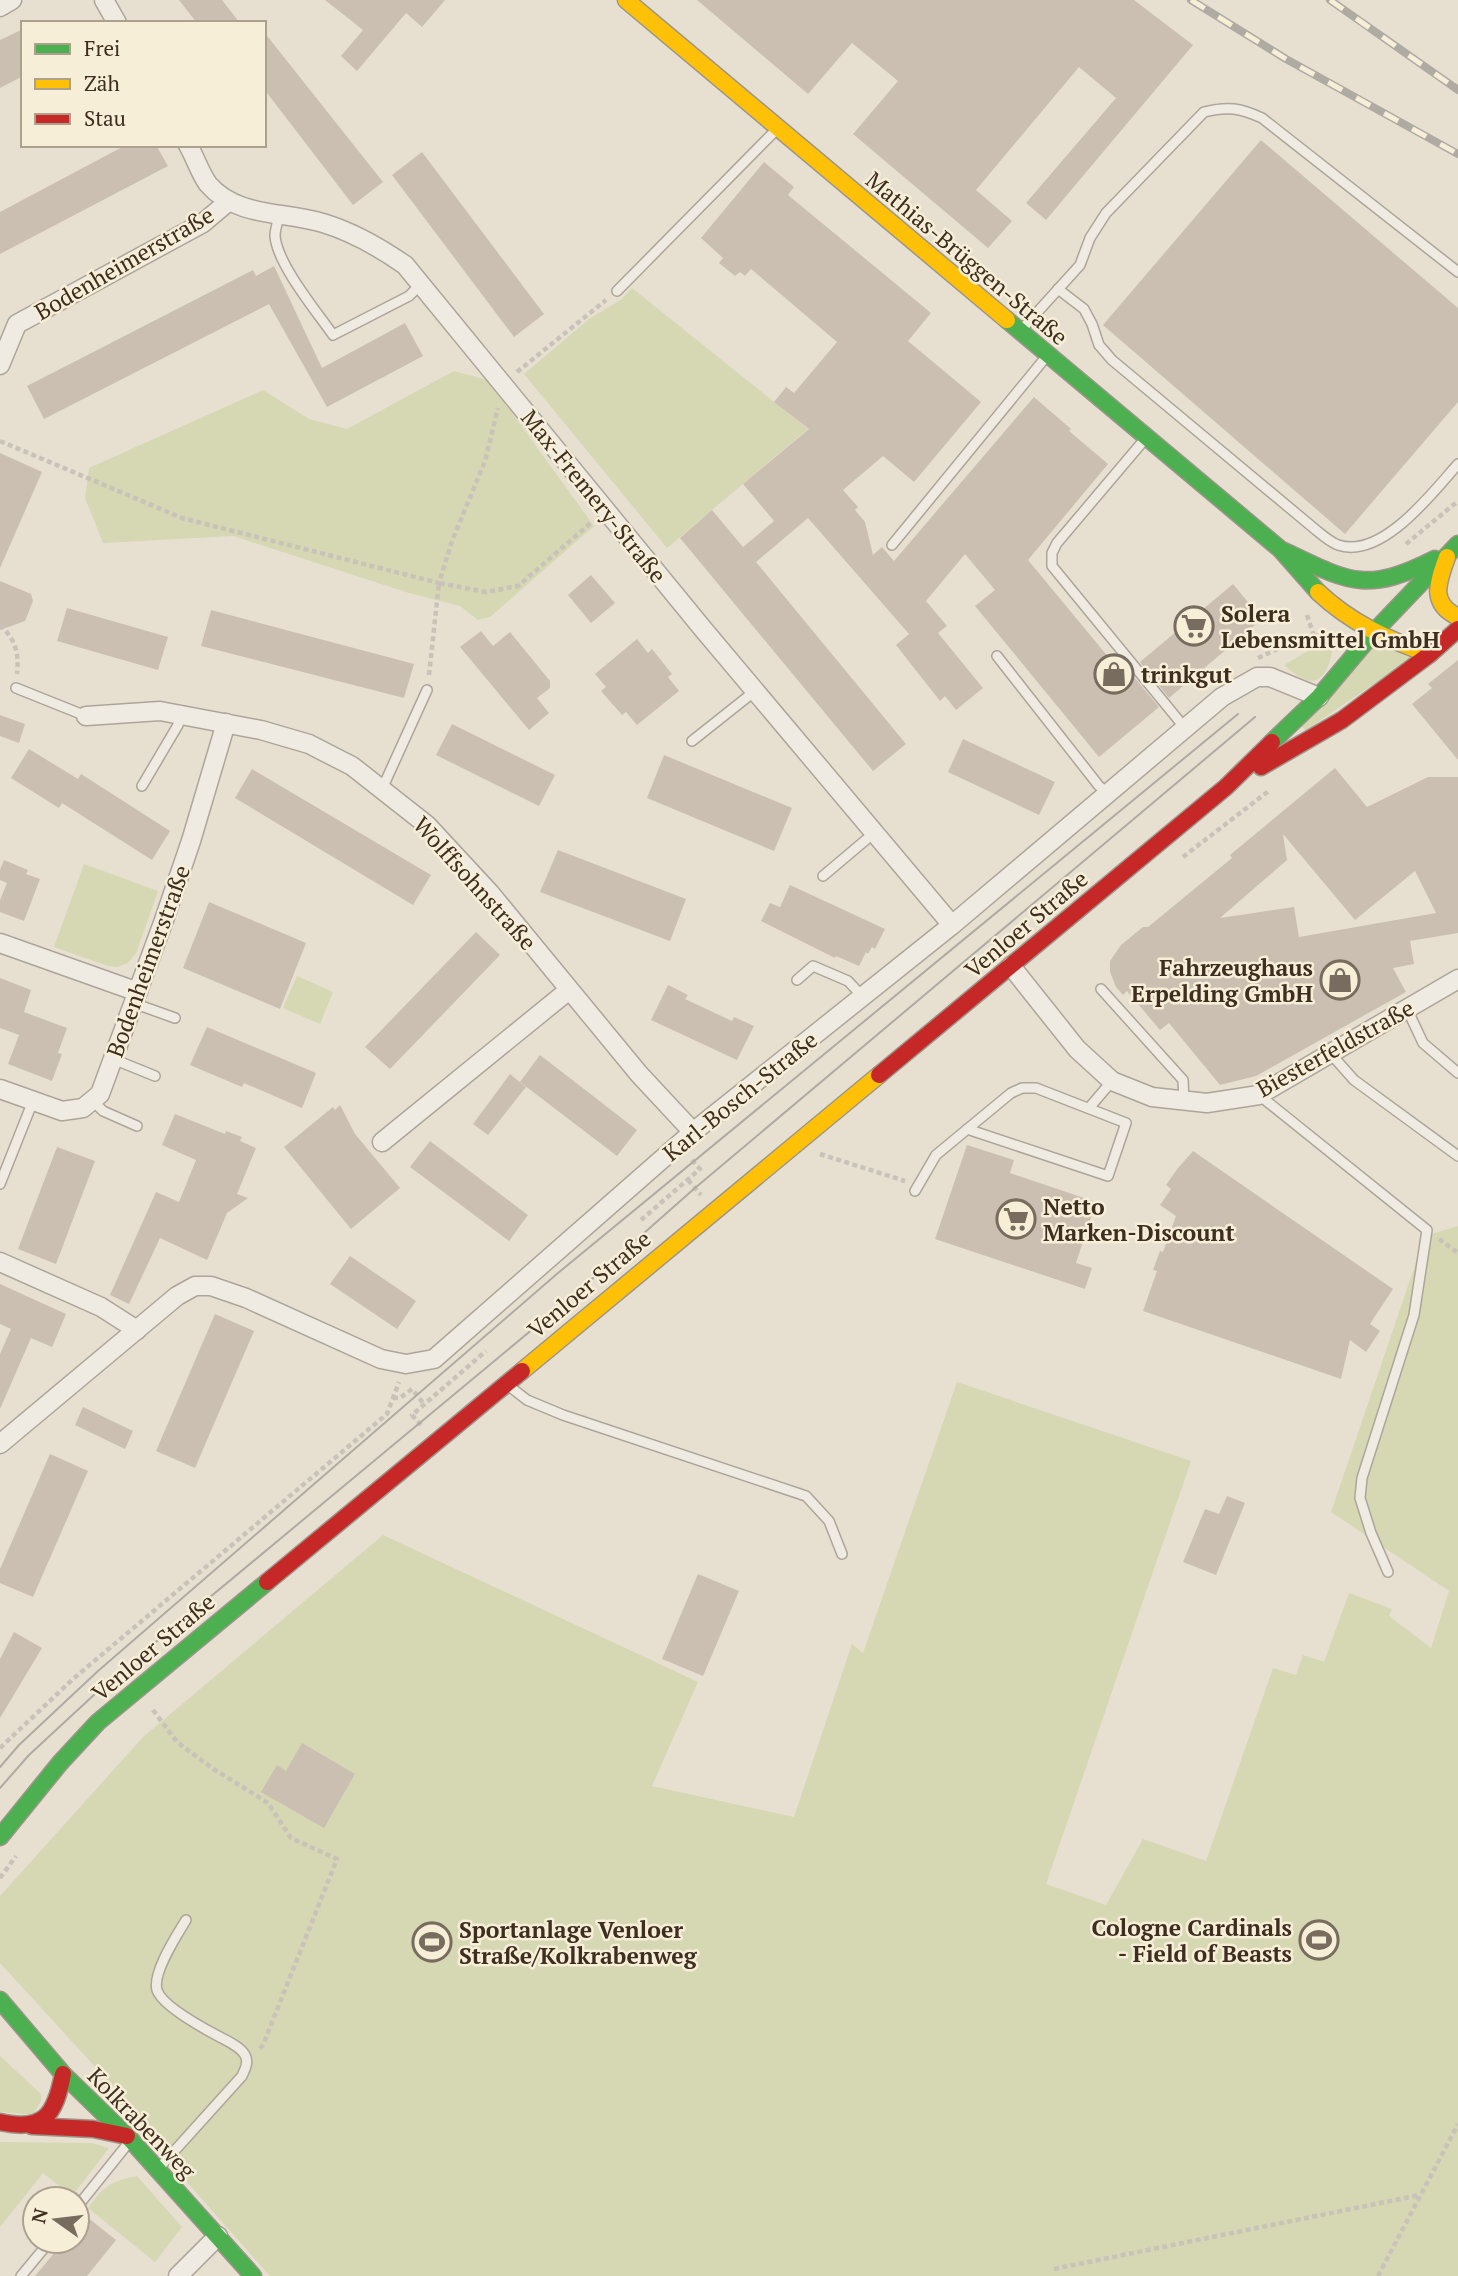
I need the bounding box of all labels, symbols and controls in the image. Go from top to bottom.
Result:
legend [21,21,266,147]
text: Frei [84,34,120,62]
text: Zäh [84,69,120,97]
text: Stau [84,104,126,132]
street label: Mathias-Brüggen-Straße [859,164,1075,352]
street label: Bodenheimerstraße [29,199,219,327]
street label: Max-Fremery-Straße [514,403,674,589]
place label: Solera Lebensmittel GmbH [1221,598,1440,655]
supermarket icon: Solera Lebensmittel GmbH [1173,605,1215,647]
shop icon: trinkgut [1093,653,1135,695]
place label: trinkgut [1141,659,1232,690]
street label: Wolffsohnstraße [406,809,544,957]
street label: Bodenheimerstraße [99,861,197,1061]
street label: Venloer Straße [958,863,1094,985]
place label: Fahrzeughaus Erpelding GmbH [1131,952,1313,1009]
shop icon: Fahrzeughaus Erpelding GmbH [1319,959,1361,1001]
street label: Biesterfeldstraße [1251,992,1419,1104]
street label: Karl-Bosch-Straße [656,1024,824,1168]
place label: Netto Marken-Discount [1043,1191,1235,1248]
supermarket icon: Netto Marken-Discount [995,1198,1037,1240]
street label: Venloer Straße [521,1223,657,1345]
street label: Venloer Straße [85,1586,221,1708]
place label: Cologne Cardinals - Field of Beasts [1091,1912,1292,1969]
place label: Sportanlage Venloer Straße/Kolkrabenweg [459,1914,698,1971]
sports icon: Cologne Cardinals - Field of Beasts [1298,1919,1340,1961]
sports icon: Sportanlage Venloer Straße/Kolkrabenweg [411,1921,453,1963]
street label: Kolkrabenweg [81,2061,204,2186]
north arrow [21,2185,91,2255]
text: N [25,2205,53,2226]

